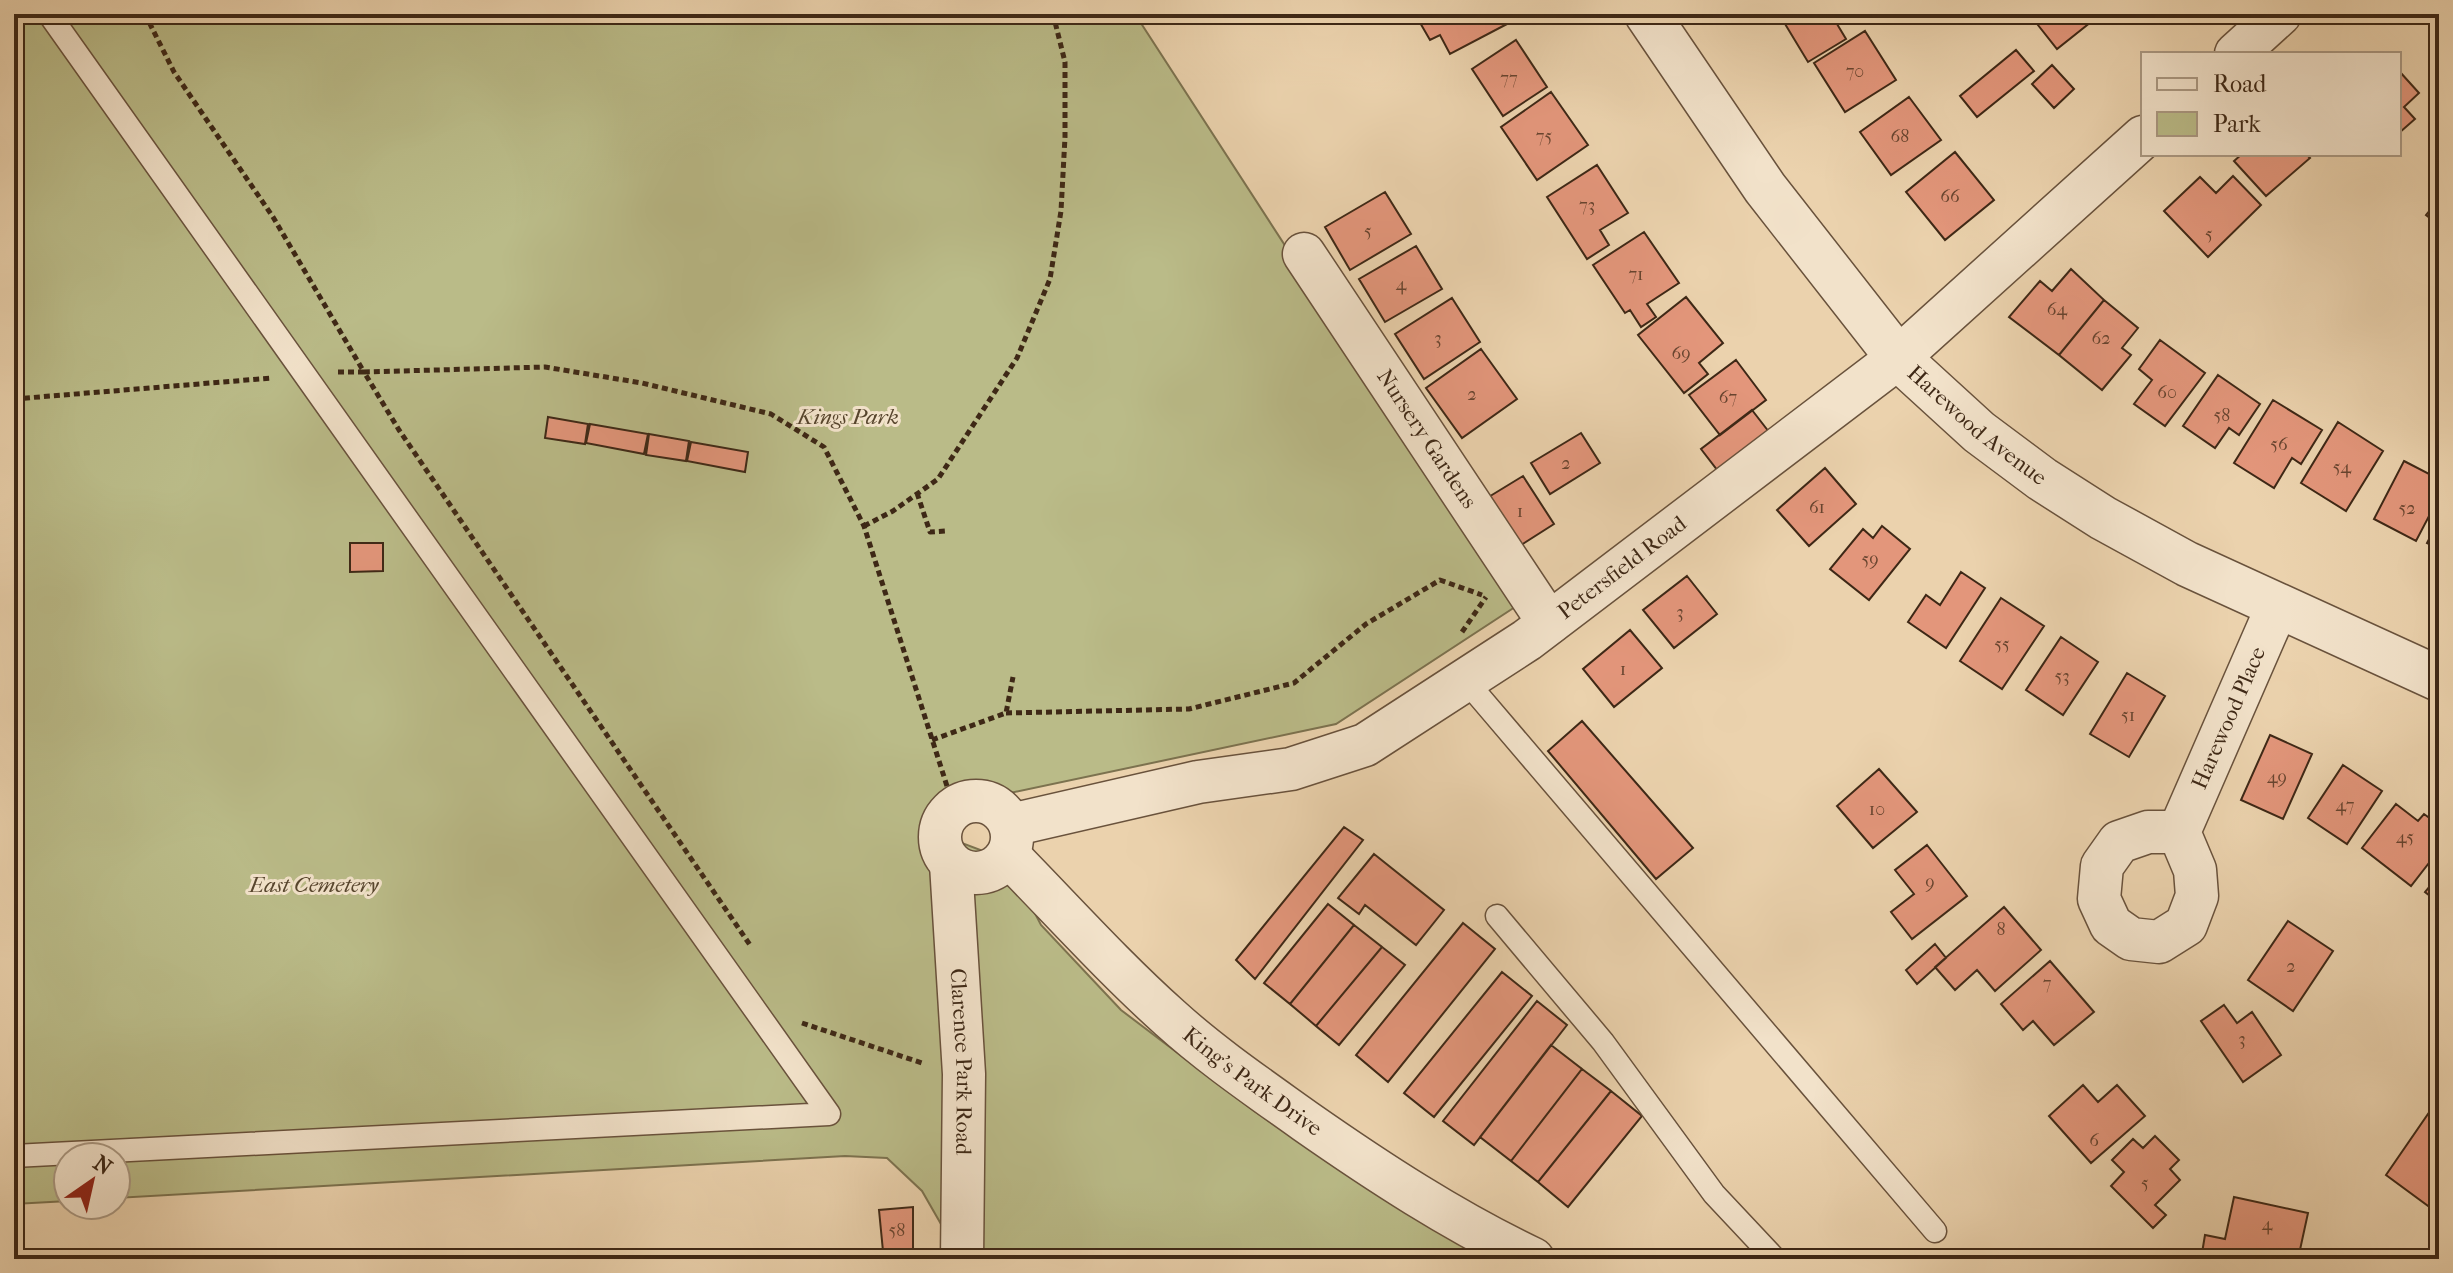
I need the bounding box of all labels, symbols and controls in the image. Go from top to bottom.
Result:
legend [2141,52,2401,156]
house number: 70 [1846,61,1864,82]
house number: 77 [1500,68,1518,89]
text: Road [2213,70,2267,98]
text: Park [2213,110,2261,138]
house number: 75 [1536,126,1552,147]
house number: 68 [1891,126,1909,147]
house number: 66 [1940,186,1960,207]
house number: 73 [1579,195,1595,216]
house number: 5 [1364,221,1372,242]
house number: 5 [2205,224,2213,245]
house number: 71 [1628,264,1644,285]
house number: 4 [1396,274,1407,295]
house number: 64 [2047,299,2068,320]
house number: 3 [1434,328,1442,349]
house number: 62 [2091,328,2111,349]
house number: 69 [1671,343,1691,364]
street label: Harewood Avenue [1902,360,2052,491]
street label: Nursery Gardens [1371,364,1482,513]
house number: 60 [2157,382,2177,403]
house number: 2 [1467,384,1477,405]
house number: 67 [1719,387,1737,408]
park label: Kings Park [795,404,899,430]
house number: 58 [2214,405,2230,426]
house number: 56 [2270,434,2288,455]
house number: 2 [1561,453,1571,474]
house number: 54 [2333,457,2352,478]
house number: 61 [1809,497,1825,518]
house number: 52 [2398,498,2416,519]
house number: 1 [1517,501,1523,522]
street label: Petersfield Road [1553,510,1692,625]
house number: 59 [1861,549,1879,570]
house number: 3 [1676,602,1684,623]
house number: 55 [1994,634,2010,655]
street label: Harewood Place [2186,643,2271,793]
house number: 1 [1620,659,1626,680]
house number: 53 [2054,666,2070,687]
house number: 51 [2121,705,2135,726]
house number: 49 [2267,767,2287,788]
house number: 47 [2336,795,2355,816]
house number: 10 [1869,799,1885,820]
house number: 45 [2396,827,2414,848]
park label: East Cemetery [247,872,380,898]
house number: 9 [1925,872,1935,893]
house number: 8 [1996,919,2006,940]
house number: 2 [2286,956,2296,977]
street label: Clarence Park Road [944,968,977,1156]
house number: 7 [2043,973,2052,994]
street label: King's Park Drive [1177,1022,1327,1142]
house number: 3 [2238,1029,2246,1050]
house number: 6 [2089,1130,2099,1151]
north arrow [52,1141,132,1221]
text: N [88,1150,117,1181]
house number: 5 [2141,1173,2149,1194]
house number: 4 [2262,1214,2273,1235]
house number: 58 [889,1220,905,1241]

